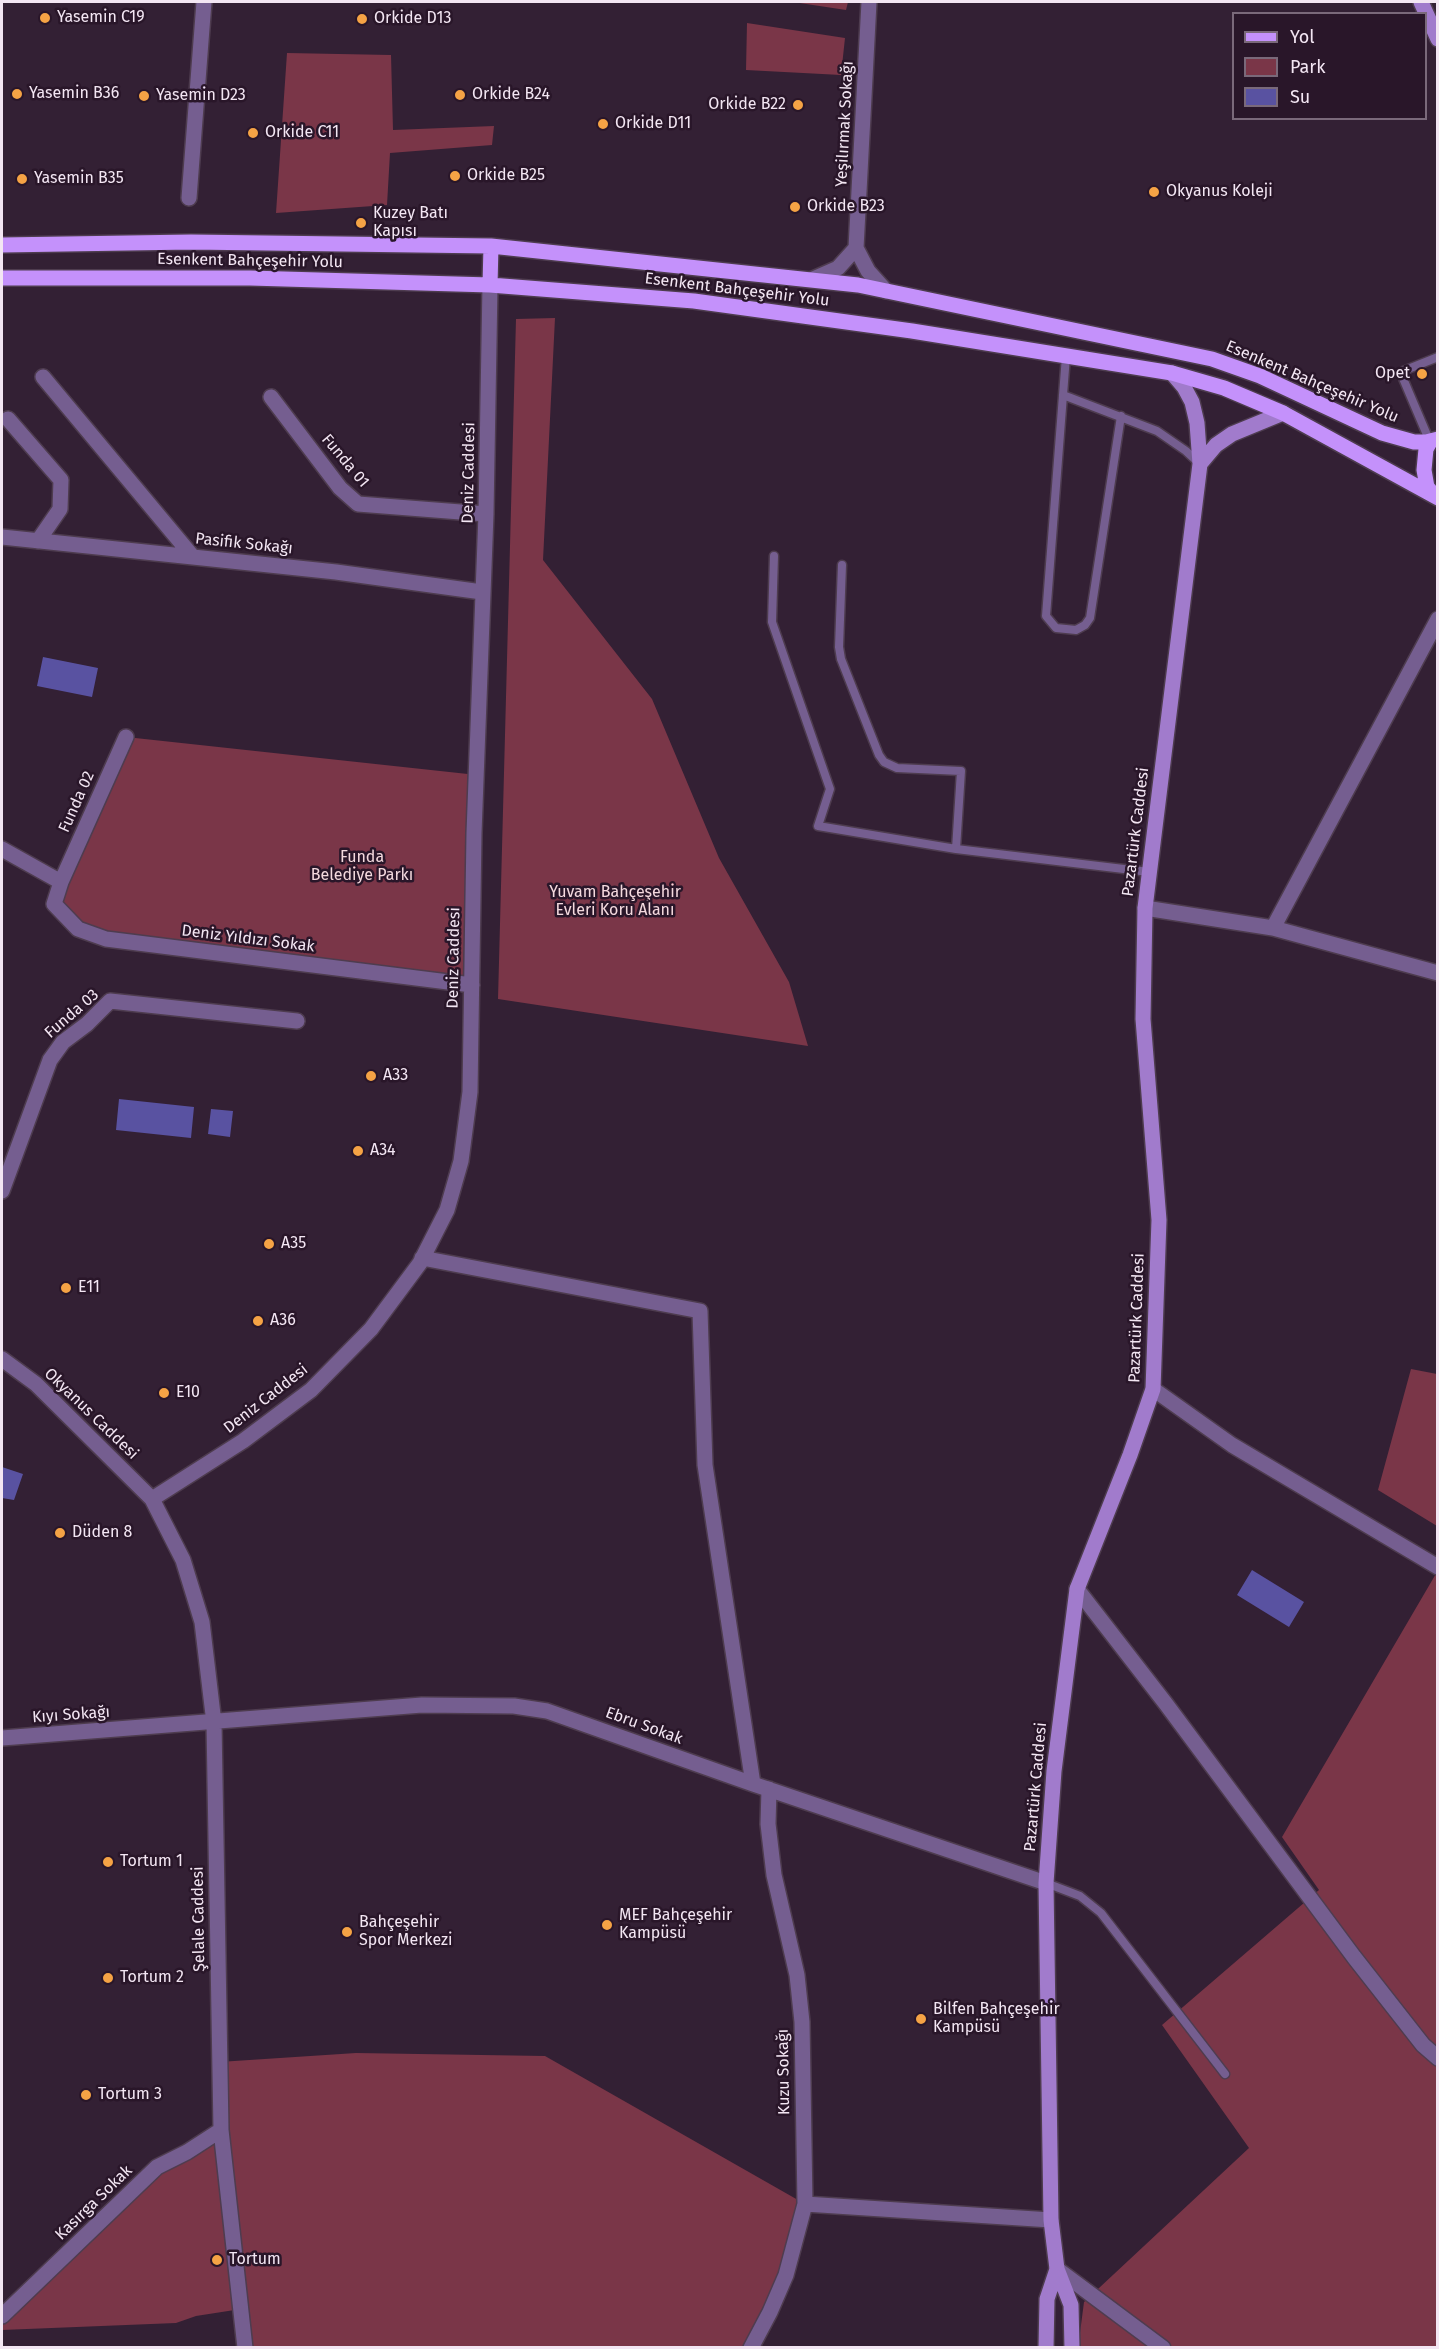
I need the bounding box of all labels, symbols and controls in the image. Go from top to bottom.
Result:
place label: Yasemin C19 [57,8,145,28]
place label: Orkide D13 [374,9,452,29]
marker: Yasemin C19 [38,11,52,25]
marker: Orkide D13 [355,12,369,26]
legend [1232,12,1427,120]
text: Yol [1290,26,1315,48]
text: Park [1290,56,1325,78]
street label: Yeşilırmak Sokağı [832,60,858,188]
place label: Yasemin B36 [29,84,119,104]
place label: Orkide B24 [472,85,550,105]
place label: Yasemin D23 [156,86,246,106]
text: Su [1290,86,1310,108]
marker: Yasemin B36 [10,87,24,101]
marker: Orkide B24 [453,88,467,102]
marker: Yasemin D23 [137,89,151,103]
place label: Orkide B22 [708,95,786,115]
marker: Orkide B22 [791,98,805,112]
place label: Orkide D11 [615,114,691,134]
marker: Orkide D11 [596,117,610,131]
place label: Orkide C11 [265,123,339,143]
marker: Orkide C11 [246,126,260,140]
place label: Orkide B25 [467,166,545,186]
place label: Yasemin B35 [34,169,124,189]
marker: Orkide B25 [448,169,462,183]
marker: Yasemin B35 [15,172,29,186]
place label: Okyanus Koleji [1166,182,1273,202]
marker: Okyanus Koleji [1147,185,1161,199]
place label: Orkide B23 [807,197,885,217]
marker: Orkide B23 [788,200,802,214]
place label: Kuzey Batı Kapısı [373,204,448,242]
marker: Kuzey Batı Kapısı [354,216,368,230]
street label: Esenkent Bahçeşehir Yolu [157,250,343,272]
street label: Esenkent Bahçeşehir Yolu [644,269,830,311]
street label: Esenkent Bahçeşehir Yolu [1223,337,1401,427]
place label: Opet [1375,364,1410,384]
marker: Opet [1415,367,1429,381]
street label: Deniz Caddesi [459,422,479,524]
street label: Funda 01 [317,430,373,492]
street label: Pasifik Sokağı [194,529,294,559]
street label: Pazartürk Caddesi [1119,766,1153,898]
street label: Funda 02 [55,768,99,836]
park label: Funda Belediye Parkı [311,848,413,886]
park label: Yuvam Bahçeşehir Evleri Koru Alanı [549,883,681,921]
street label: Deniz Caddesi [444,907,464,1009]
street label: Deniz Yıldızı Sokak [180,921,316,957]
street label: Funda 03 [41,985,103,1043]
place label: A33 [383,1066,408,1086]
marker: A33 [364,1069,378,1083]
place label: A34 [370,1141,396,1161]
marker: A34 [351,1144,365,1158]
place label: A35 [281,1234,306,1254]
marker: A35 [262,1237,276,1251]
street label: Pazartürk Caddesi [1125,1253,1149,1383]
place label: E11 [78,1278,100,1298]
marker: E11 [59,1281,73,1295]
place label: A36 [270,1311,296,1331]
marker: A36 [251,1314,265,1328]
street label: Deniz Caddesi [220,1360,312,1438]
street label: Okyanus Caddesi [40,1364,142,1464]
place label: E10 [176,1383,200,1403]
marker: E10 [157,1386,171,1400]
place label: Düden 8 [72,1523,132,1543]
marker: Düden 8 [53,1526,67,1540]
street label: Kıyı Sokağı [31,1703,111,1727]
street label: Ebru Sokak [603,1703,685,1749]
street label: Pazartürk Caddesi [1021,1722,1051,1852]
place label: Tortum 1 [120,1852,183,1872]
marker: Tortum 1 [101,1855,115,1869]
street label: Şelale Caddesi [188,1866,210,1972]
place label: MEF Bahçeşehir Kampüsü [619,1906,732,1944]
place label: Bahçeşehir Spor Merkezi [359,1913,452,1951]
marker: MEF Bahçeşehir Kampüsü [600,1918,614,1932]
marker: Bahçeşehir Spor Merkezi [340,1925,354,1939]
place label: Tortum 2 [120,1968,184,1988]
marker: Tortum 2 [101,1971,115,1985]
place label: Bilfen Bahçeşehir Kampüsü [933,2000,1060,2038]
marker: Bilfen Bahçeşehir Kampüsü [914,2012,928,2026]
street label: Kuzu Sokağı [774,2029,794,2115]
place label: Tortum 3 [98,2085,162,2105]
marker: Tortum 3 [79,2088,93,2102]
street label: Kasırga Sokak [51,2161,137,2245]
place label: Tortum [229,2250,281,2270]
marker: Tortum [210,2253,224,2267]

